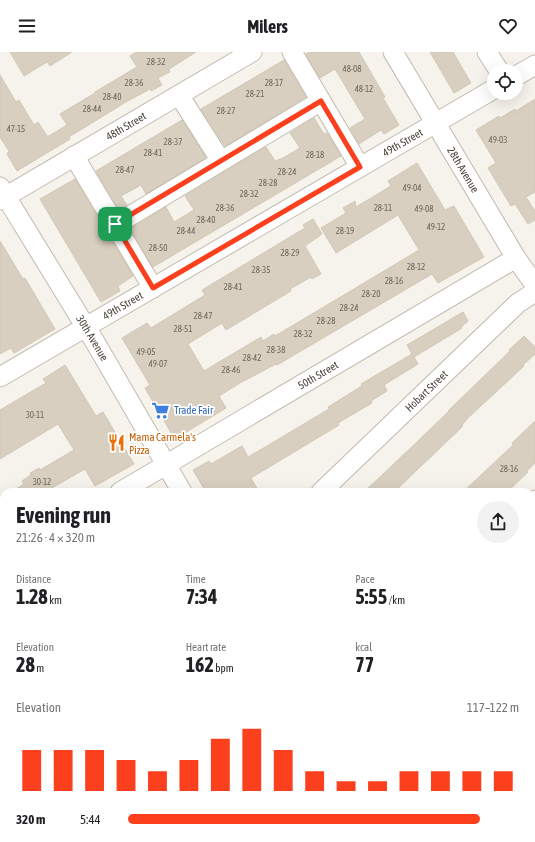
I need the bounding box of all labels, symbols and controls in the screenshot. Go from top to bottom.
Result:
icon: menu [16,15,38,37]
icon: heart [497,15,519,37]
text: Milers [247,16,288,37]
house number: 28-32 [146,57,166,67]
house number: 48-08 [342,64,362,74]
map controls [487,64,523,100]
button: locate [487,64,523,100]
house number: 28-36 [124,78,144,88]
house number: 28-17 [265,78,283,88]
house number: 48-12 [355,84,373,94]
house number: 28-21 [245,89,265,99]
house number: 28-40 [102,92,122,102]
house number: 28-44 [82,104,102,114]
house number: 28-27 [216,106,236,116]
street label: 48th Street [104,110,148,143]
house number: 47-15 [7,124,25,134]
street label: 49th Street [380,126,425,159]
house number: 49-03 [488,135,508,145]
house number: 28-37 [163,137,183,147]
street label: 28th Avenue [445,145,481,195]
house number: 28-41 [143,148,163,158]
house number: 28-18 [306,150,324,160]
house number: 28-47 [115,165,135,175]
house number: 28-24 [277,167,297,177]
house number: 28-28 [258,178,278,188]
house number: 49-04 [402,183,422,193]
house number: 28-32 [239,189,259,199]
house number: 28-36 [215,203,235,213]
house number: 28-11 [374,203,392,213]
house number: 49-08 [414,204,434,214]
pin [98,207,132,241]
icon: arrive [104,213,126,235]
house number: 28-40 [196,215,216,225]
house number: 49-12 [427,222,445,232]
house number: 28-44 [176,226,196,236]
house number: 28-19 [336,226,354,236]
house number: 28-50 [148,243,168,253]
house number: 28-29 [280,248,300,258]
house number: 28-12 [407,262,425,272]
house number: 28-35 [251,265,271,275]
house number: 28-16 [385,276,403,286]
house number: 28-41 [223,282,243,292]
street label: 49th Street [100,289,145,322]
house number: 28-20 [361,289,381,299]
house number: 28-24 [339,303,359,313]
house number: 28-47 [193,311,213,321]
street label: 30th Avenue [74,313,111,363]
house number: 28-28 [316,316,336,326]
house number: 28-51 [173,324,193,334]
house number: 28-32 [293,329,313,339]
house number: 28-38 [266,345,286,355]
house number: 49-05 [136,347,156,357]
house number: 28-42 [242,353,262,363]
street label: 50th Street [296,358,340,391]
house number: 49-07 [148,359,168,369]
house number: 28-46 [221,365,241,375]
street label: Hobart Street [403,368,450,414]
supermarket icon: Trade Fair [151,400,171,420]
place label: Trade Fair [174,404,214,416]
house number: 30-11 [26,410,44,420]
place label: Mama Carmela's Pizza [129,431,196,456]
restaurant icon: Mama Carmela's Pizza [106,433,126,453]
house number: 28-16 [500,464,518,474]
house number: 30-12 [33,477,51,487]
button: share [477,501,519,543]
text: Evening run [16,502,111,528]
text: 21:26 · 4 × 320 m [16,530,95,545]
text: Distance [16,573,51,585]
text: Time [186,573,206,585]
text: Pace [355,573,375,585]
text: 1.28 [16,585,48,608]
text: 7:34 [186,585,217,608]
text: 5:55 [355,585,387,608]
text: km [48,594,62,606]
text: /km [387,594,405,606]
text: Elevation [16,641,54,653]
text: Heart rate [186,641,226,653]
text: kcal [355,641,372,653]
text: 28 [16,653,35,676]
text: 162 [186,653,214,676]
text: 77 [355,653,374,676]
text: m [35,662,44,674]
text: bpm [214,662,234,674]
text: Elevation [16,700,61,715]
text: 117–122 m [467,700,519,715]
text: 320 m [16,812,45,827]
text: 5:44 [80,812,101,827]

